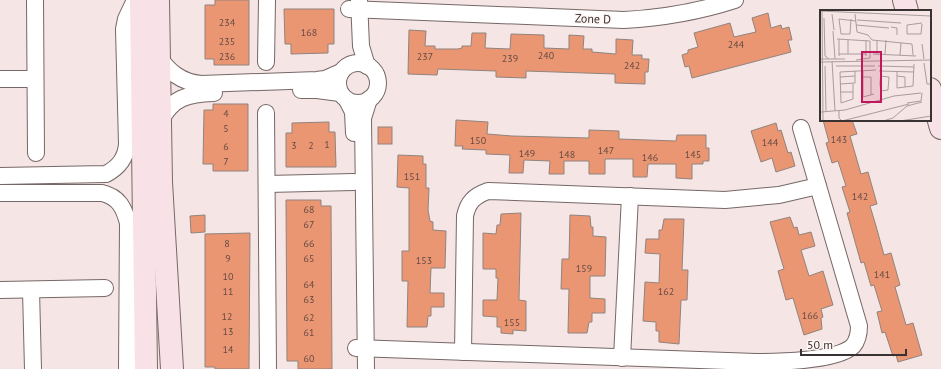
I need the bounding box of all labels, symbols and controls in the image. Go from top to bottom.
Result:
street label: Zone D [575,10,611,27]
inset map [820,10,931,121]
house number: 234 [219,16,236,29]
house number: 168 [301,26,317,39]
house number: 235 [219,35,235,48]
house number: 244 [728,38,745,51]
house number: 240 [538,49,555,62]
house number: 236 [219,50,235,63]
house number: 237 [417,50,433,63]
house number: 239 [502,52,518,65]
house number: 242 [624,59,640,72]
house number: 4 [223,107,229,120]
house number: 5 [223,122,229,135]
house number: 143 [831,133,847,146]
house number: 150 [470,134,487,147]
house number: 144 [762,136,779,149]
house number: 1 [324,138,330,151]
house number: 3 [291,139,297,152]
house number: 2 [308,139,314,152]
house number: 6 [223,140,229,153]
house number: 147 [598,144,614,157]
house number: 149 [519,147,535,160]
house number: 148 [559,148,575,161]
house number: 145 [685,148,701,161]
house number: 146 [642,151,658,164]
house number: 7 [223,155,229,168]
house number: 151 [404,170,420,183]
house number: 142 [852,190,868,203]
house number: 68 [304,203,314,216]
house number: 67 [304,218,314,231]
house number: 8 [224,237,230,250]
house number: 66 [304,237,314,250]
house number: 9 [225,252,231,265]
house number: 65 [304,252,314,265]
house number: 153 [416,254,432,267]
house number: 159 [576,262,592,275]
house number: 141 [874,268,890,281]
house number: 10 [223,270,234,283]
house number: 64 [304,278,315,291]
house number: 11 [223,285,233,298]
house number: 162 [658,285,674,298]
house number: 63 [304,293,314,306]
house number: 166 [802,309,818,322]
house number: 12 [222,310,232,323]
house number: 62 [304,311,314,324]
house number: 155 [504,316,520,329]
house number: 13 [223,325,233,338]
house number: 61 [304,326,314,339]
scale bar [801,331,906,357]
text: 50 m [807,337,833,352]
house number: 14 [223,343,234,356]
house number: 60 [304,352,315,365]

